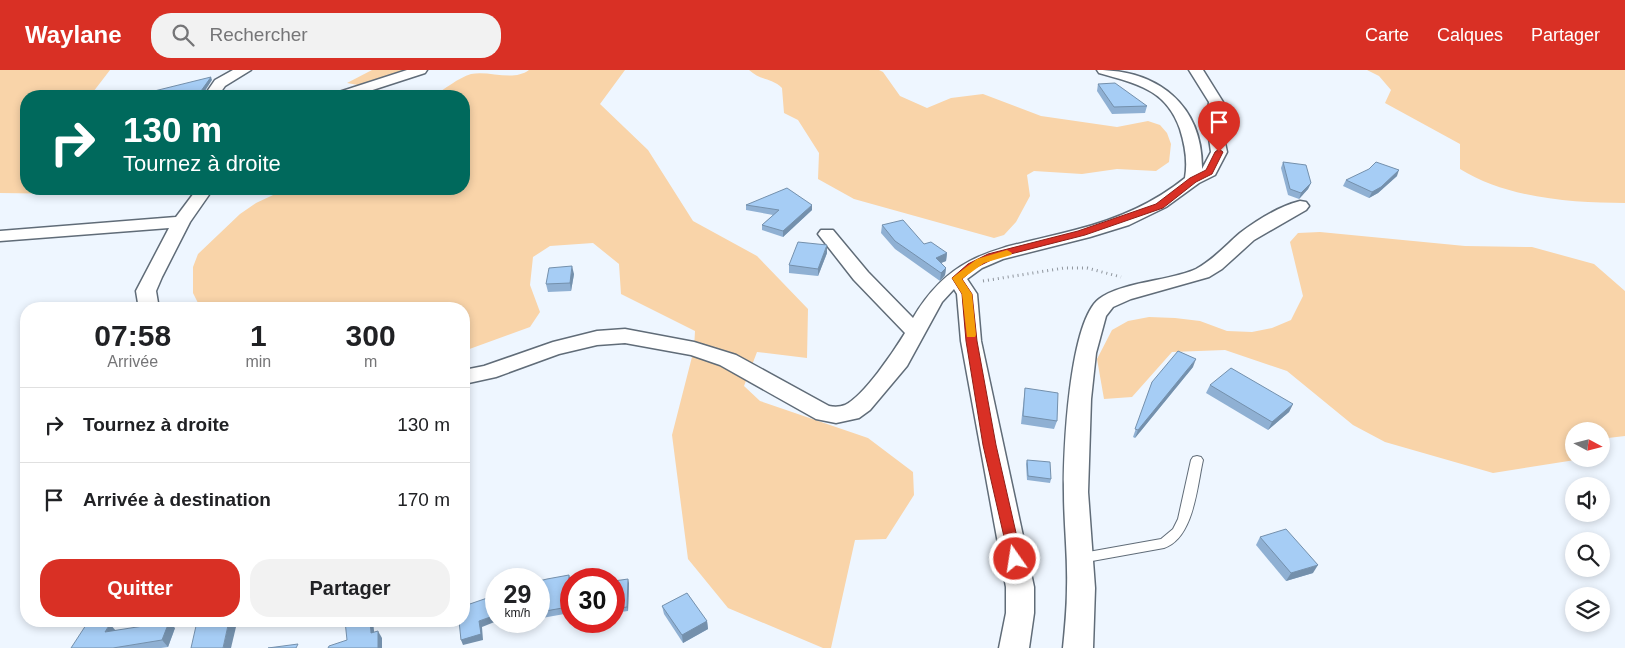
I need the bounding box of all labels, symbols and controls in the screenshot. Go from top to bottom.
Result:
search box [151,13,501,58]
text: Waylane [25,21,121,48]
icon: search [169,21,197,49]
text: Rechercher [209,24,308,45]
text: Carte [1365,25,1409,45]
text: Calques [1437,25,1503,45]
text: Partager [1531,25,1600,45]
pin [1198,101,1240,152]
icon: arrive [1205,108,1233,136]
icon: right [40,110,105,175]
text: 130 m [123,110,222,149]
text: Tournez à droite [123,151,281,176]
text: 07:58 [94,319,171,352]
text: 1 [250,319,267,352]
text: 300 [346,319,396,352]
text: Arrivée [107,353,158,370]
text: min [245,353,271,370]
text: m [364,353,377,370]
icon: right [40,411,68,439]
text: Tournez à droite [83,414,229,435]
text: 130 m [397,414,450,435]
north arrow [1565,422,1610,468]
map controls [1565,422,1610,632]
button: sound [1565,477,1610,522]
icon: arrive [40,486,68,514]
text: Arrivée à destination [83,489,271,510]
text: 170 m [397,489,450,510]
position arrow [988,532,1040,584]
button: search [1565,532,1610,577]
button: Quitter [40,559,240,617]
button: Partager [250,559,450,617]
speed limit sign: 30 [560,568,625,633]
text: 29 [504,580,531,608]
button: layers [1565,587,1610,632]
text: km/h [504,606,531,620]

